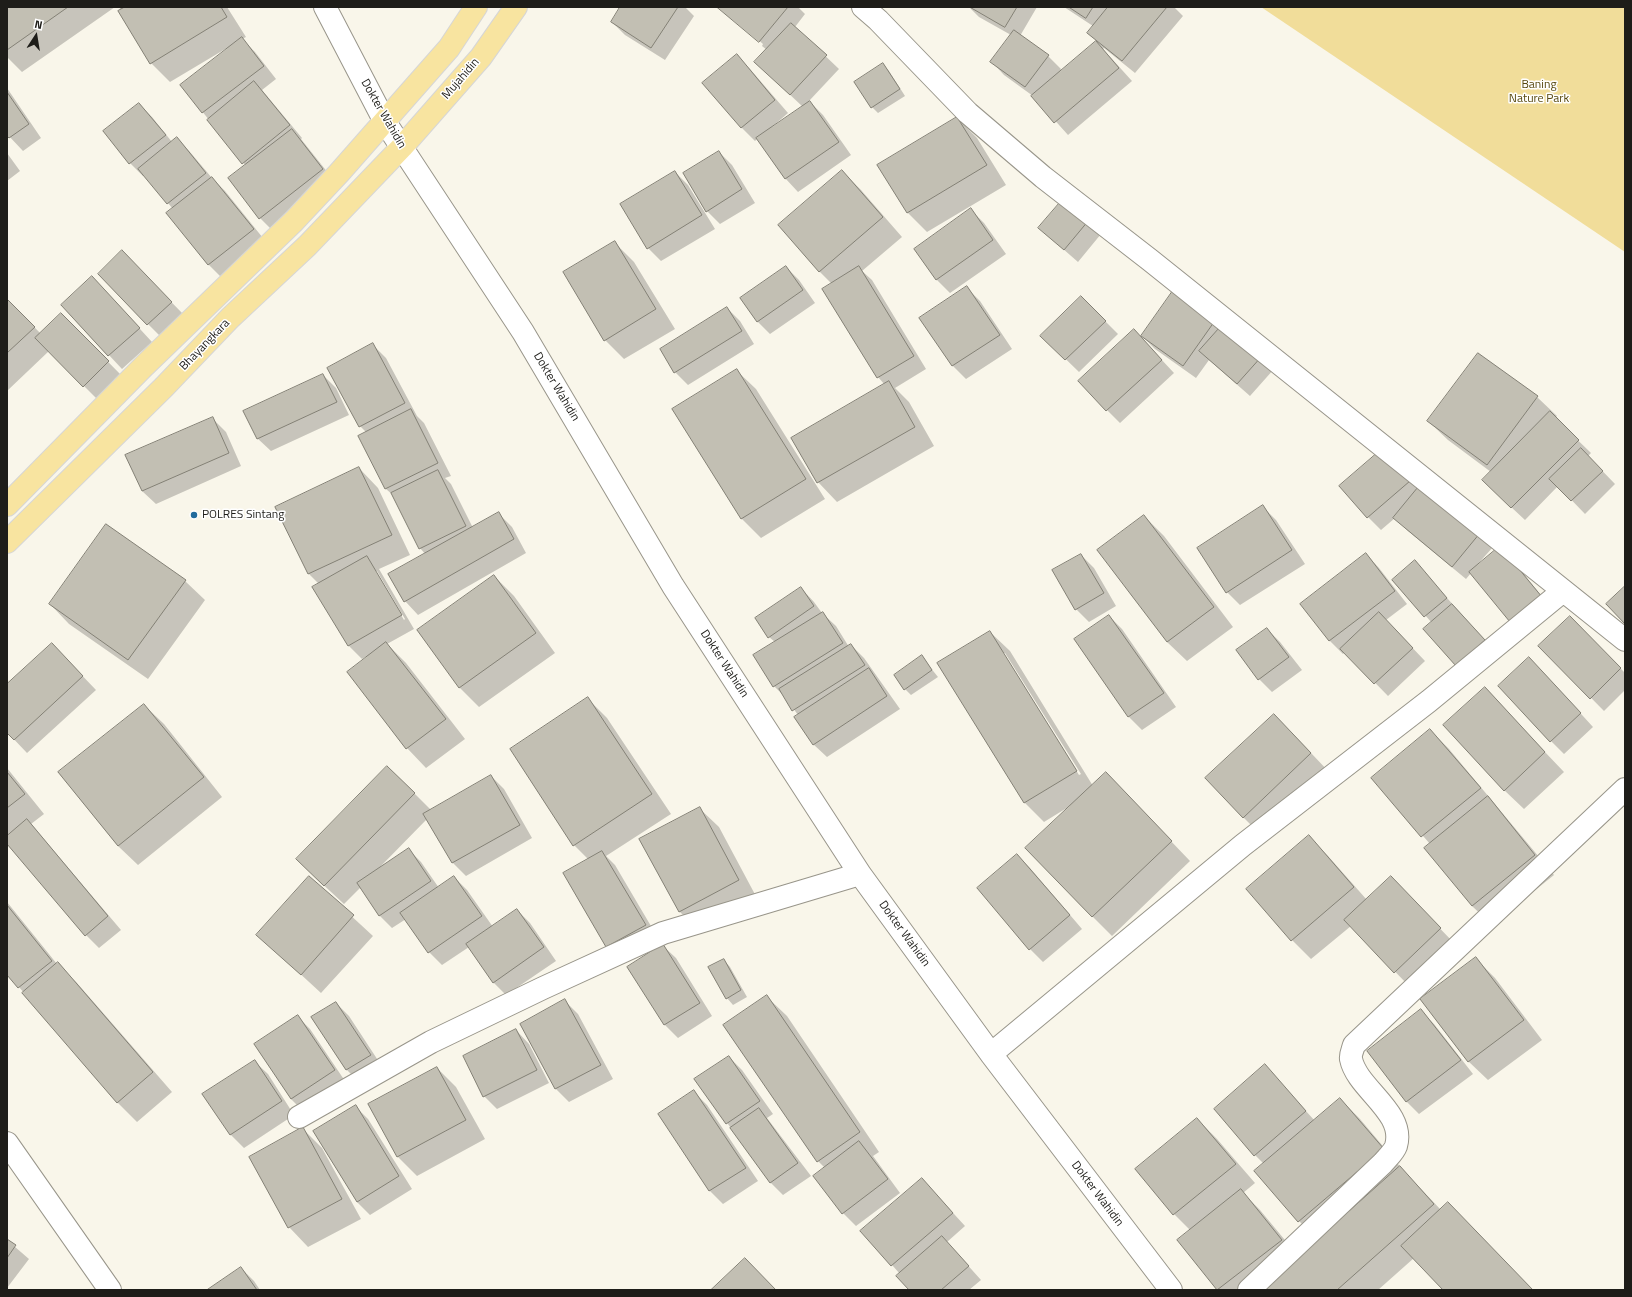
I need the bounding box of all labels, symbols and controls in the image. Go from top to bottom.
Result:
north arrow [16,16,56,56]
text: N [33,16,44,33]
street label: Mujahidin [439,56,483,102]
street label: Dokter Wahidin [357,77,409,151]
park label: Baning Nature Park [1509,78,1569,106]
street label: Bhayangkara [177,316,233,374]
street label: Dokter Wahidin [530,350,582,424]
place label: POLRES Sintang [202,508,284,522]
marker: POLRES Sintang [189,510,199,520]
street label: Dokter Wahidin [697,627,751,701]
street label: Dokter Wahidin [875,898,933,970]
street label: Dokter Wahidin [1068,1159,1126,1229]

